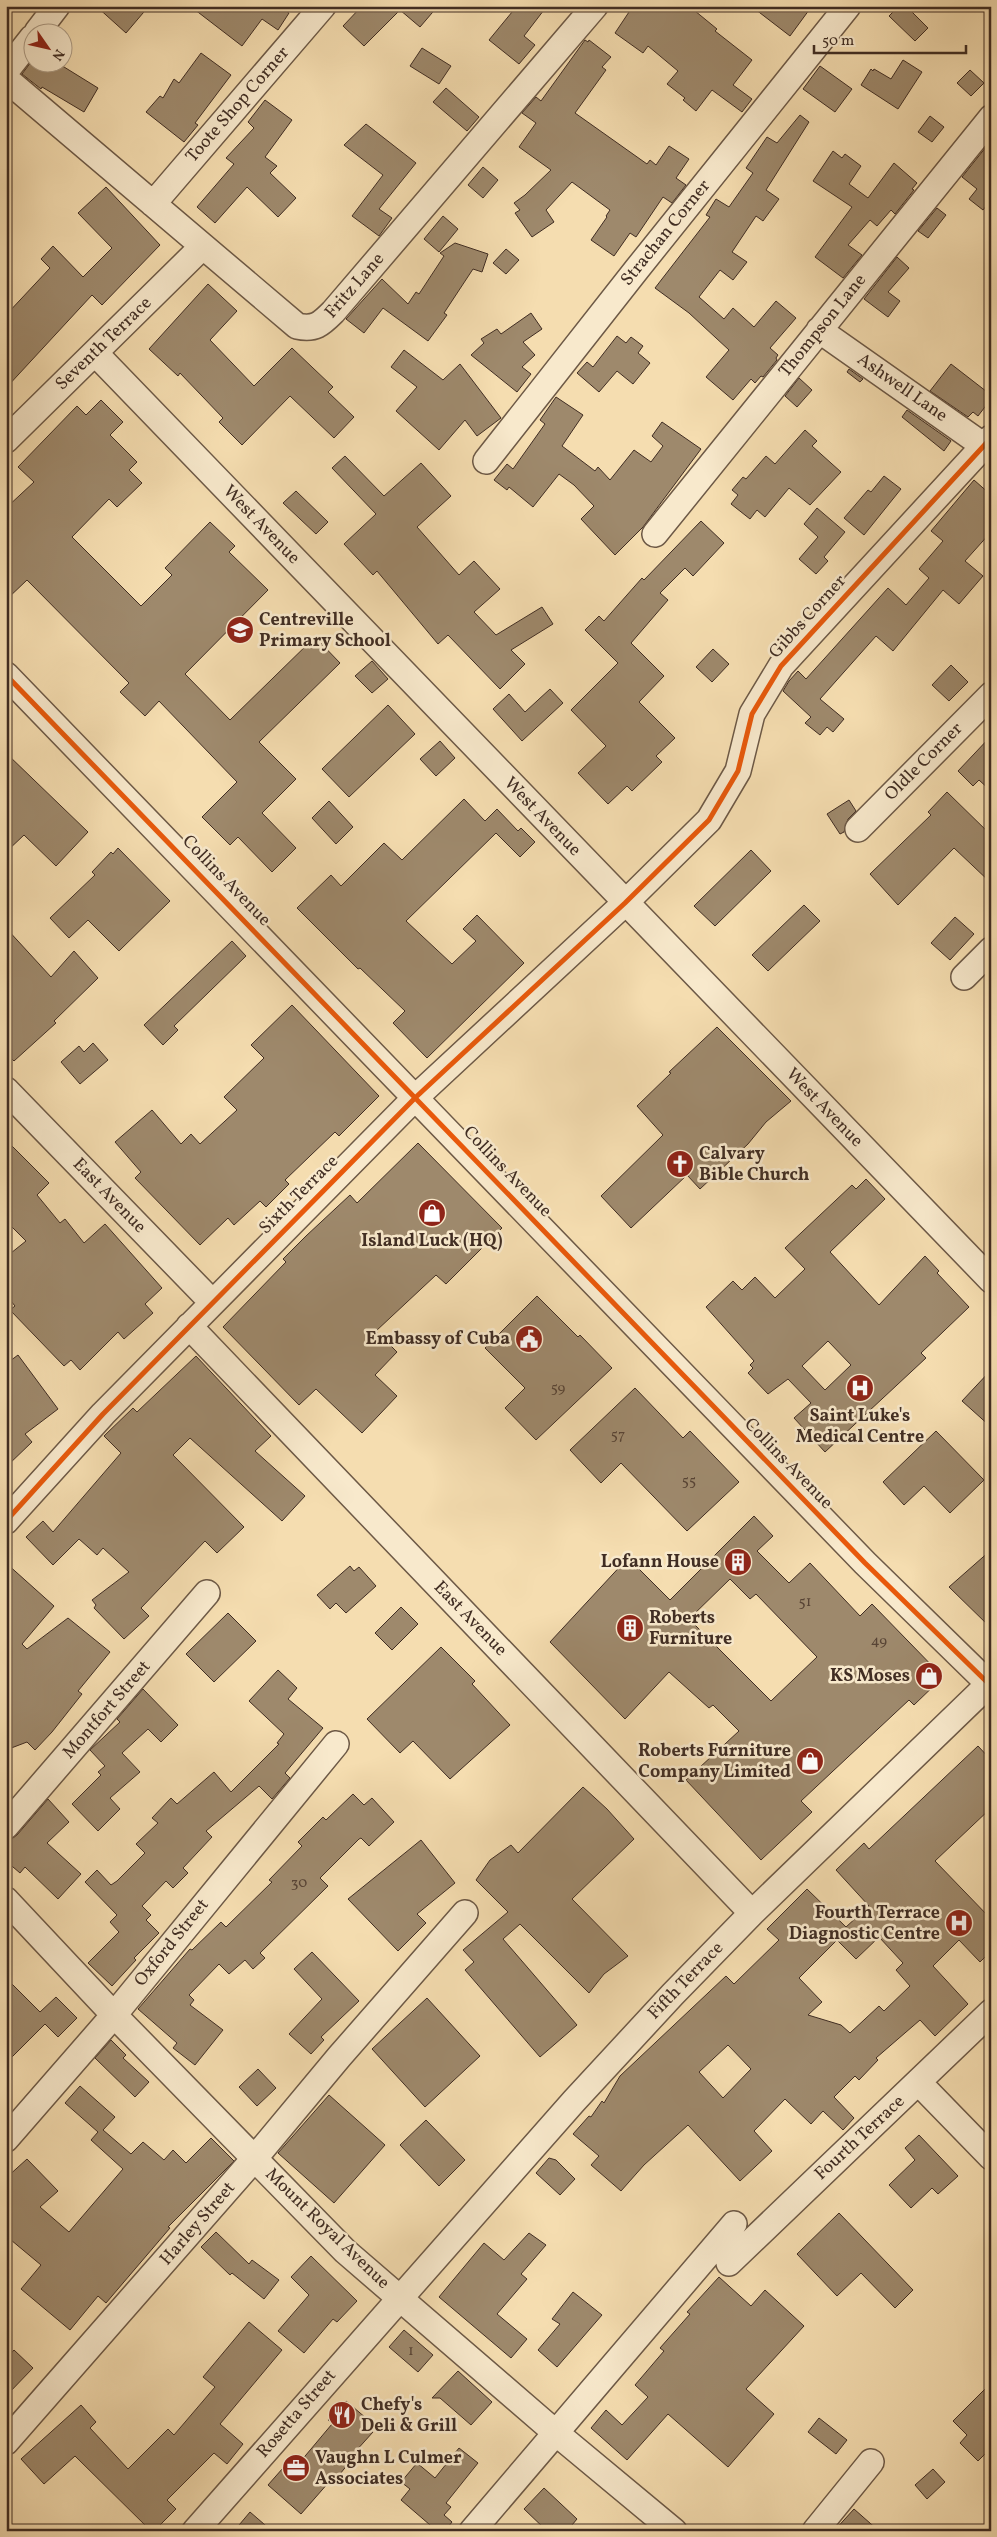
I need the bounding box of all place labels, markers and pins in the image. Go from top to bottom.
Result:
place label: Centreville Primary School [259,608,391,654]
school or university icon: Centreville Primary School [225,615,255,645]
place label: Calvary Bible Church [699,1142,810,1188]
church icon: Calvary Bible Church [665,1149,695,1179]
shop icon: Island Luck (HQ) [417,1198,447,1228]
place label: Island Luck (HQ) [361,1229,503,1254]
public building icon: Embassy of Cuba [514,1324,544,1354]
place label: Embassy of Cuba [366,1327,510,1352]
hospital icon: Saint Luke's Medical Centre [845,1373,875,1403]
place label: Saint Luke's Medical Centre [796,1404,924,1450]
building icon: Lofann House [723,1547,753,1577]
place label: Lofann House [601,1550,719,1575]
place label: Roberts Furniture [649,1606,732,1652]
building icon: Roberts Furniture [615,1613,645,1643]
shop icon: KS Moses [914,1661,944,1691]
place label: KS Moses [830,1664,910,1689]
place label: Roberts Furniture Company Limited [638,1739,791,1785]
shop icon: Roberts Furniture Company Limited [795,1746,825,1776]
place label: Fourth Terrace Diagnostic Centre [789,1901,940,1947]
hospital icon: Fourth Terrace Diagnostic Centre [944,1908,974,1938]
place label: Chefy's Deli & Grill [361,2393,457,2439]
restaurant icon: Chefy's Deli & Grill [327,2400,357,2430]
place label: Vaughn L Culmer Associates [315,2446,462,2492]
office icon: Vaughn L Culmer Associates [281,2453,311,2483]

